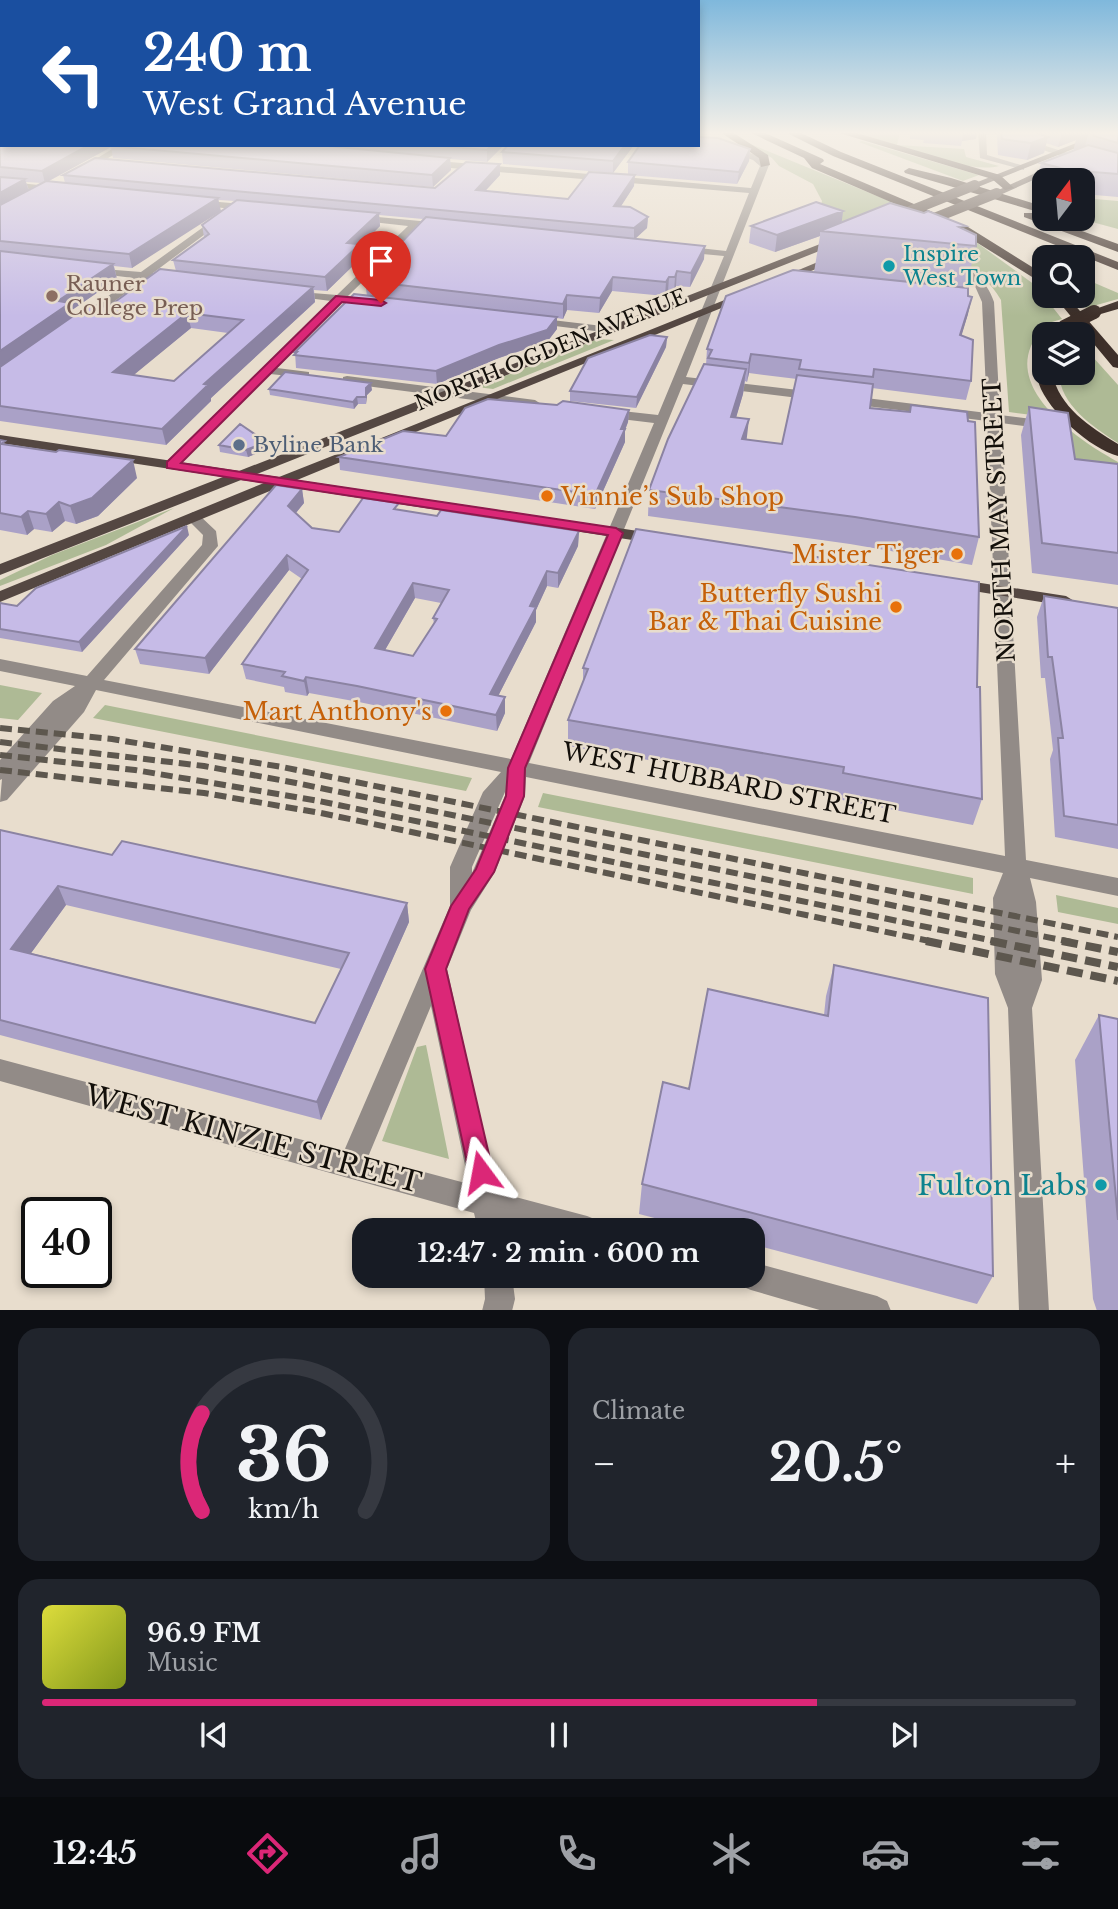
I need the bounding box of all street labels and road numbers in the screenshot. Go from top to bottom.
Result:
street label: NORTH OGDEN AVENUE [411,283,691,417]
street label: NORTH MAY STREET [977,377,1021,663]
street label: WEST HUBBARD STREET [559,736,898,830]
street label: WEST KINZIE STREET [80,1077,425,1201]

